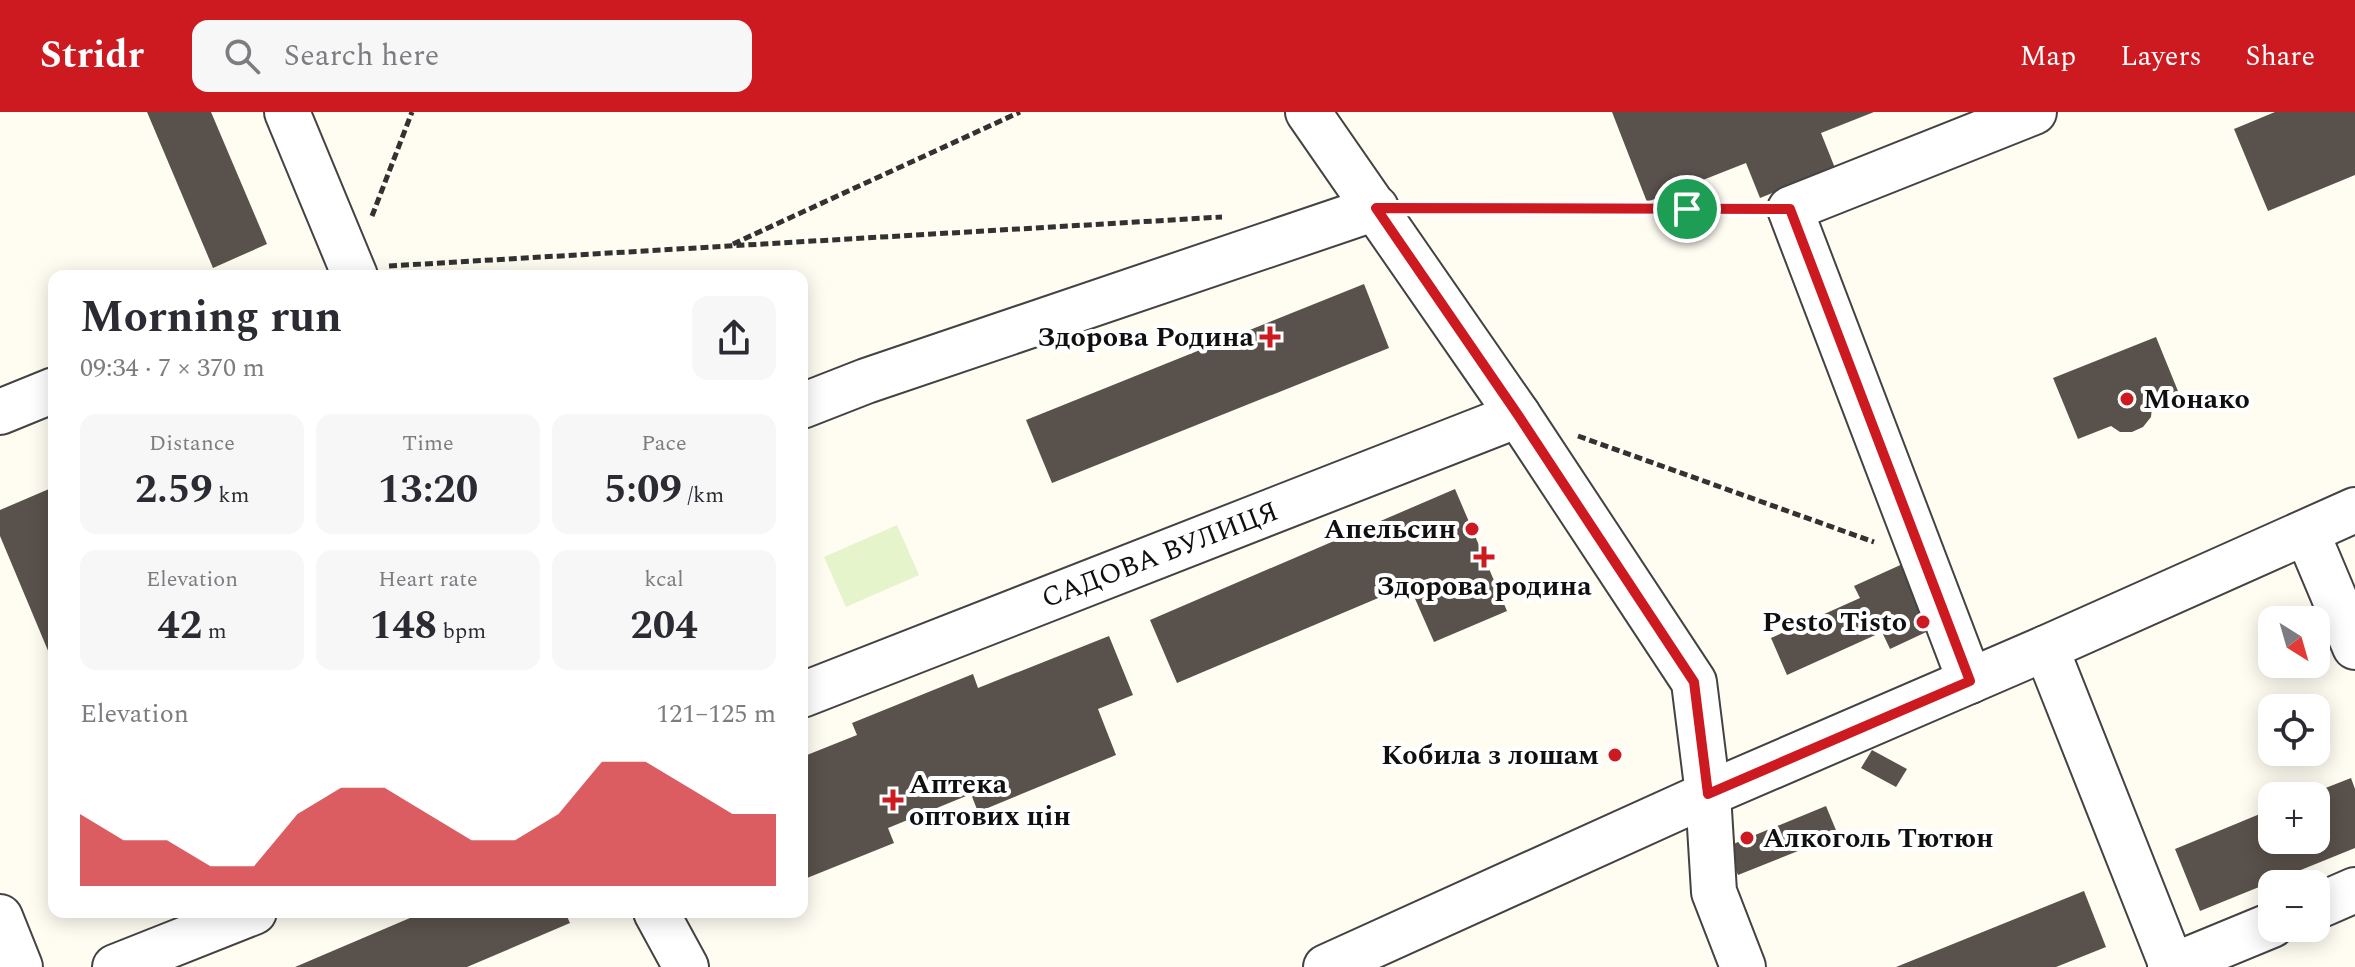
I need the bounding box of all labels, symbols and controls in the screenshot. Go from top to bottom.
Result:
search box [192,20,752,92]
text: Stridr [40,27,144,85]
text: Search here [284,33,439,79]
icon: search [220,34,264,78]
text: Map [2020,35,2076,78]
text: Layers [2120,35,2202,78]
text: Share [2246,35,2315,78]
pin [1653,175,1721,243]
icon: arrive [1665,187,1709,231]
text: Morning run [80,284,342,351]
button: share [692,296,776,380]
place label: Здорова Родина [1037,316,1255,359]
marker: Здорова Родина [1261,328,1279,346]
text: 09:34 · 7 × 370 m [80,348,265,388]
place label: Монако [2143,378,2250,421]
marker: Монако [2118,390,2136,408]
text: Distance [149,427,235,460]
text: Time [402,427,454,460]
text: Pace [641,427,687,460]
text: 2.59 [135,460,213,521]
text: 13:20 [378,460,478,521]
text: 5:09 [604,460,682,521]
text: km [213,479,249,512]
text: /km [682,479,724,512]
street label: САДОВА ВУЛИЦЯ [1035,490,1285,620]
place label: Апельсин [1324,508,1456,551]
marker: Апельсин [1463,520,1481,538]
marker: Здорова родина [1475,548,1493,566]
text: Elevation [146,563,238,596]
text: Heart rate [378,563,478,596]
text: kcal [644,563,684,596]
place label: Здорова родина [1376,565,1592,608]
text: 42 [157,596,202,657]
text: 148 [370,596,437,657]
text: 204 [630,596,698,657]
place label: Pesto Tisto [1762,601,1907,644]
north arrow [2258,606,2330,678]
map controls [2258,606,2330,942]
marker: Pesto Tisto [1914,613,1932,631]
text: m [202,615,227,648]
text: bpm [437,615,486,648]
text: Elevation [80,694,189,734]
text: 121–125 m [656,694,776,734]
button: locate [2258,694,2330,766]
place label: Кобила з лошам [1381,734,1599,777]
marker: Кобила з лошам [1606,746,1624,764]
place label: Аптека оптових цін [909,763,1071,838]
button: + [2258,782,2330,854]
marker: Аптека оптових цін [884,791,902,809]
place label: Алкоголь Тютюн [1763,817,1994,860]
marker: Алкоголь Тютюн [1738,829,1756,847]
button: − [2258,870,2330,942]

